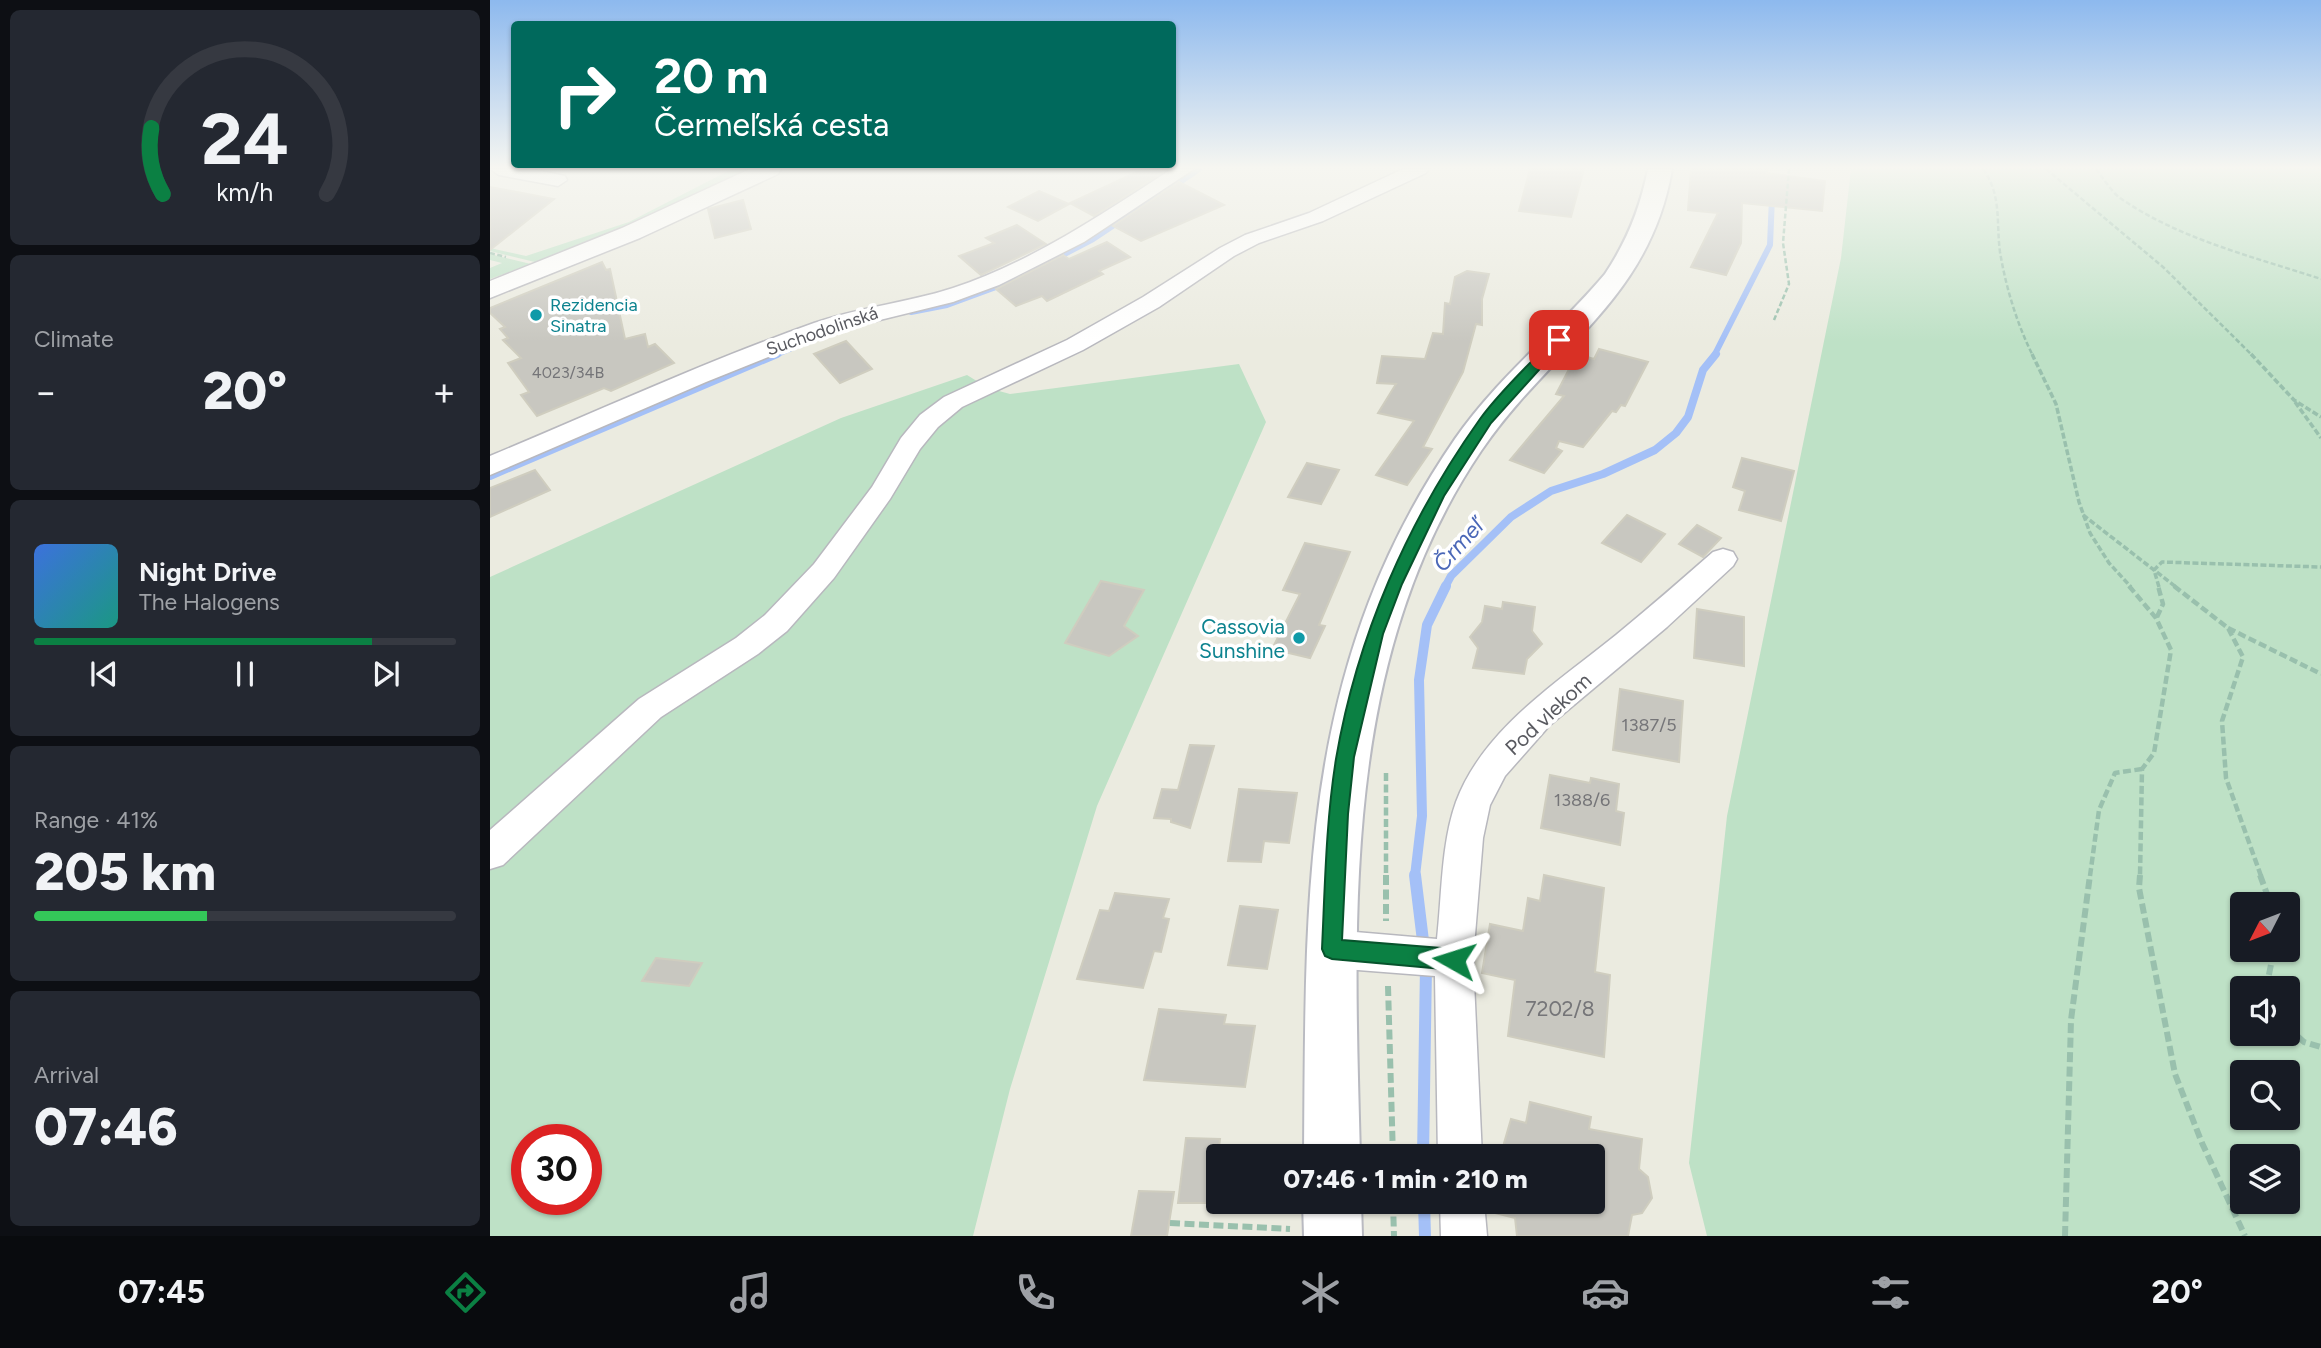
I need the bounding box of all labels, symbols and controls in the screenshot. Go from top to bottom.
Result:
text: 20 m [654,46,769,105]
icon: right [539,49,630,140]
text: 24 [201,95,289,182]
text: Čermeľská cesta [654,106,889,144]
text: km/h [216,176,274,206]
place label: Rezidencia Sinatra [550,294,638,337]
street label: Suchodolinská [763,302,881,360]
marker: Rezidencia Sinatra [528,307,544,323]
pin [1529,310,1589,370]
icon: arrive [1540,321,1578,359]
text: Climate [34,325,113,353]
text: 20° [203,360,287,422]
house number: 4023/34B [532,363,604,382]
text: − [34,369,58,415]
text: + [432,369,456,415]
water label: Črmeľ [1427,510,1492,577]
text: Night Drive [139,556,276,588]
text: The Halogens [139,588,280,616]
place label: Cassovia Sunshine [1199,614,1285,663]
marker: Cassovia Sunshine [1291,630,1307,646]
icon: previous [85,655,123,693]
icon: pause [226,655,264,693]
icon: next [367,655,405,693]
street label: Pod vlekom [1500,668,1596,760]
house number: 1387/5 [1621,714,1677,736]
house number: 1388/6 [1554,789,1610,811]
text: Range · 41% [34,806,158,834]
text: 205 km [34,841,216,903]
north arrow [2230,892,2300,962]
map controls [2230,892,2300,1214]
position arrow [1417,923,1491,997]
button: sound [2230,976,2300,1046]
house number: 7202/8 [1525,996,1595,1021]
button: search [2230,1060,2300,1130]
text: Arrival [34,1061,99,1089]
text: 07:46 [34,1096,178,1158]
speed limit sign: 30 [511,1124,602,1215]
button: layers [2230,1144,2300,1214]
text: 07:46 · 1 min · 210 m [1283,1163,1528,1195]
icon: directions [441,1268,490,1317]
icon: music [726,1268,775,1317]
icon: phone [1011,1268,1060,1317]
icon: climate [1296,1268,1345,1317]
icon: car [1581,1268,1630,1317]
icon: filters [1866,1268,1915,1317]
text: 07:45 [118,1273,205,1311]
text: 20° [2151,1273,2203,1311]

